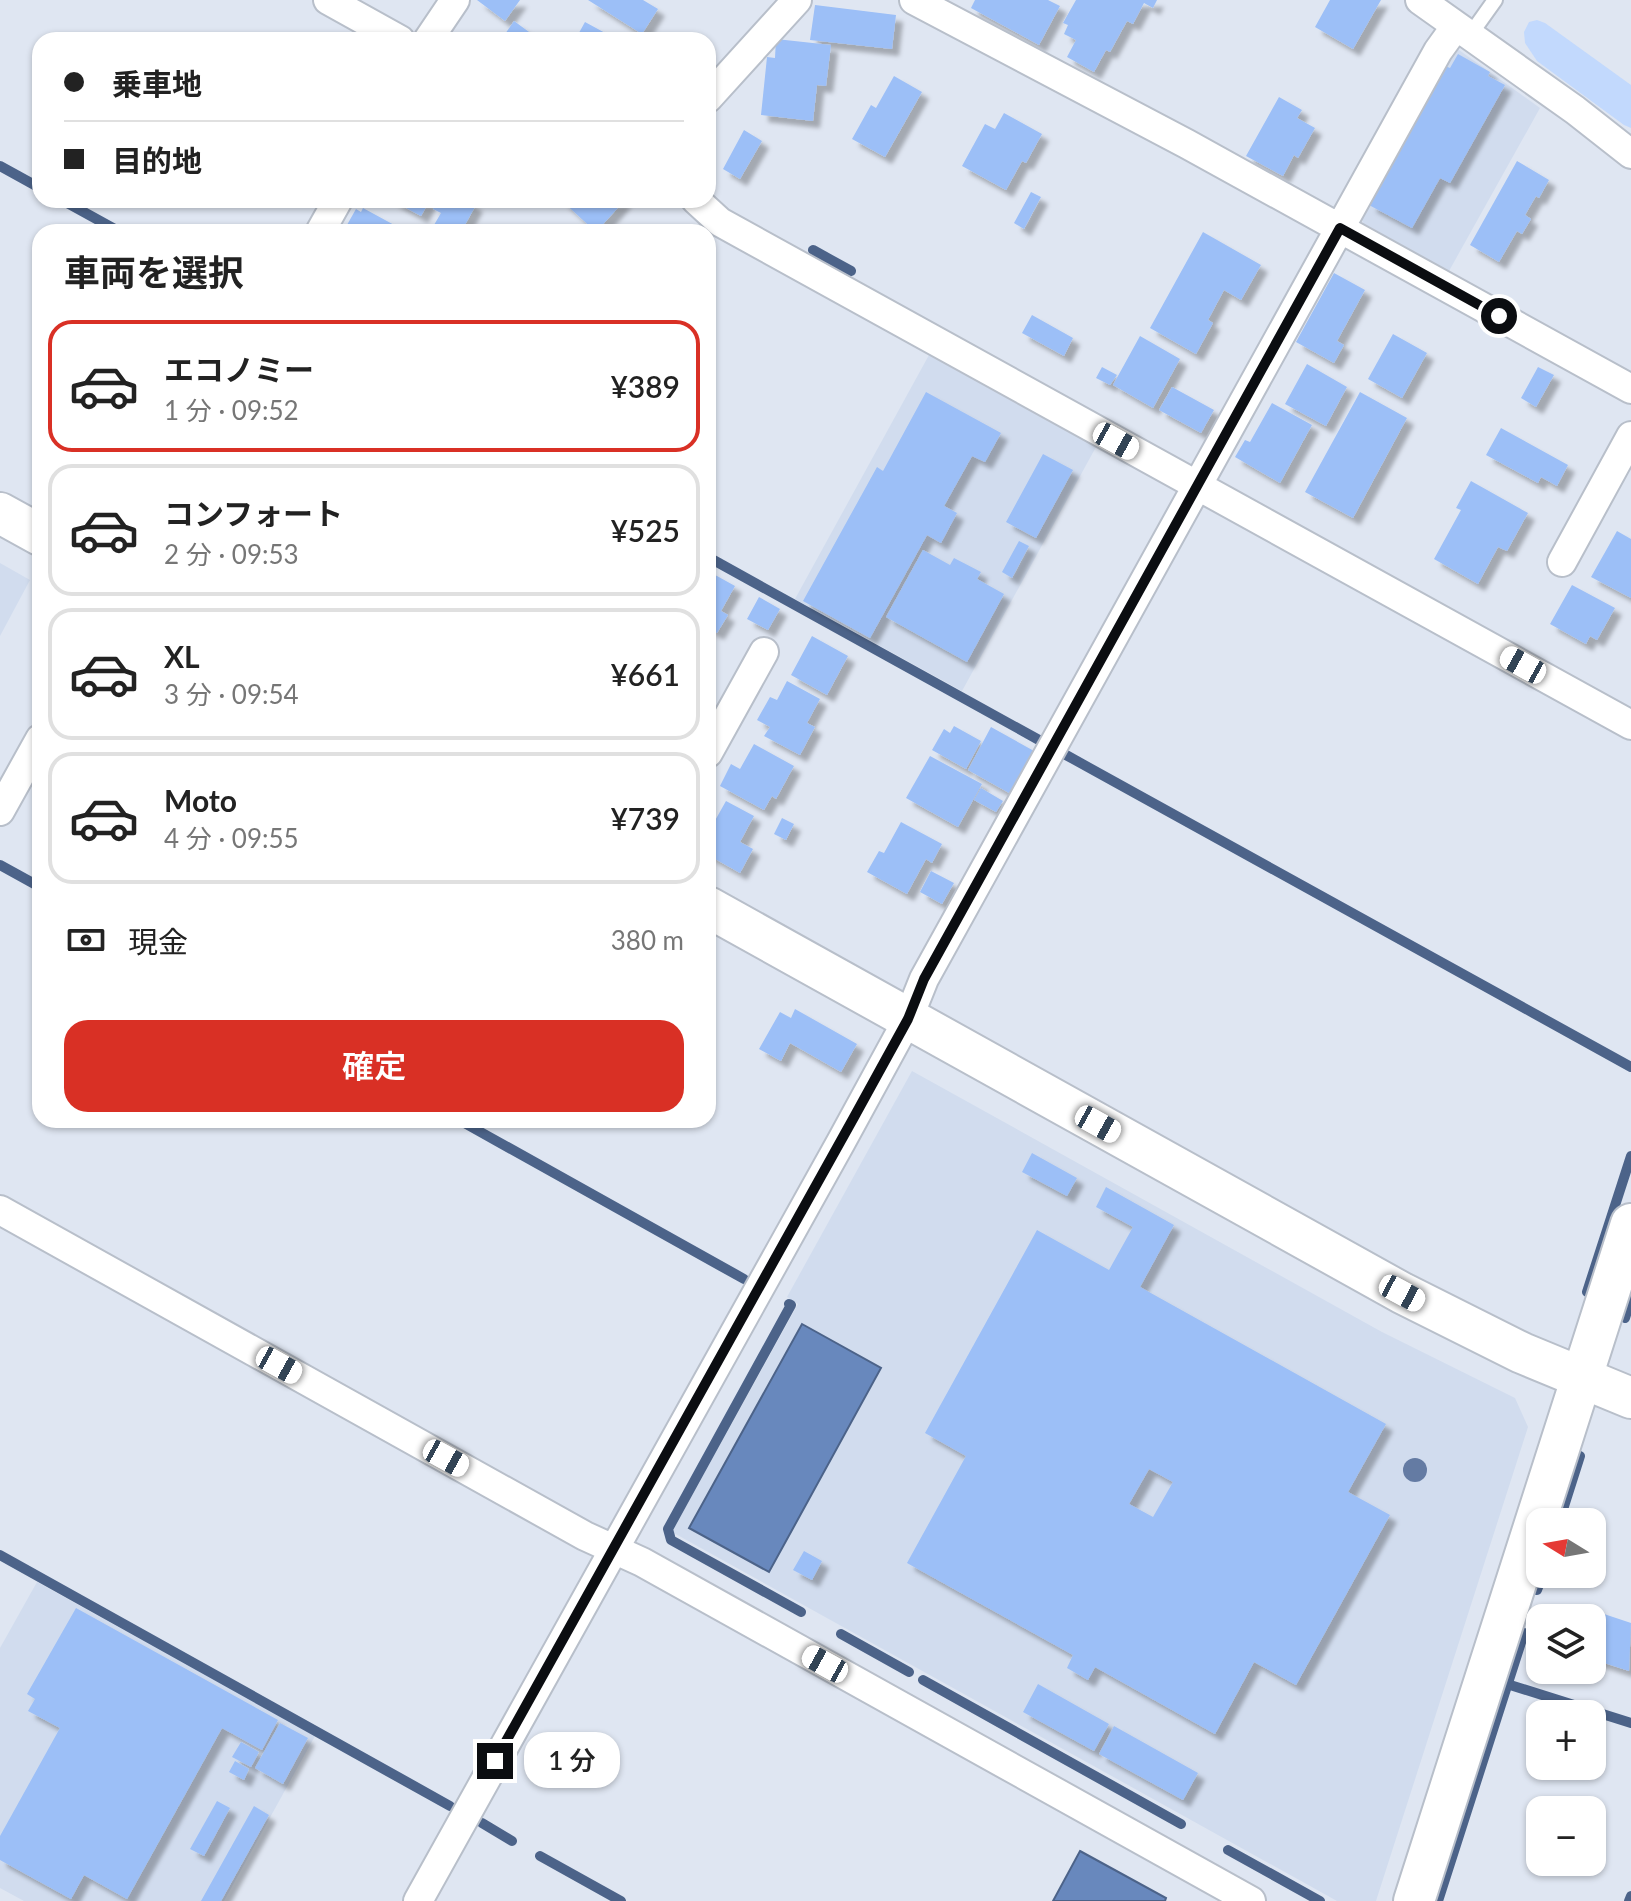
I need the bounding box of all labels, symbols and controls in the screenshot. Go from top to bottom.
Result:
text: 乗車地 [112,65,202,101]
text: 目的地 [112,142,202,178]
text: 車両を選択 [64,250,244,294]
route start [1481,298,1517,334]
icon: car [68,350,140,422]
text: エコノミー [164,351,314,387]
text: ¥389 [610,368,680,404]
text: 1 分 · 09:52 [164,394,299,426]
car [1089,419,1143,463]
icon: car [68,494,140,566]
text: コンフォート [164,495,343,531]
text: ¥525 [610,512,680,548]
text: 2 分 · 09:53 [164,538,299,570]
icon: car [68,638,140,710]
text: XL [164,638,200,674]
car [1496,643,1550,687]
text: ¥661 [610,656,680,692]
text: 3 分 · 09:54 [164,678,299,710]
icon: car [68,782,140,854]
text: Moto [164,782,237,818]
text: ¥739 [610,800,680,836]
text: 4 分 · 09:55 [164,822,299,854]
icon: cash [64,918,108,962]
text: 現金 [128,923,188,959]
text: 380 m [611,924,684,956]
button: 確定 [64,1020,684,1112]
car [1071,1102,1125,1146]
car [1375,1271,1429,1315]
car [252,1343,306,1387]
car [419,1436,473,1480]
north arrow [1526,1508,1606,1588]
map controls [1526,1508,1606,1876]
button: layers [1526,1604,1606,1684]
car [798,1642,852,1686]
button: + [1526,1700,1606,1780]
callout: 1 分 [523,1733,619,1789]
route end [477,1743,513,1779]
text: 1 分 [548,1744,596,1776]
button: − [1526,1796,1606,1876]

